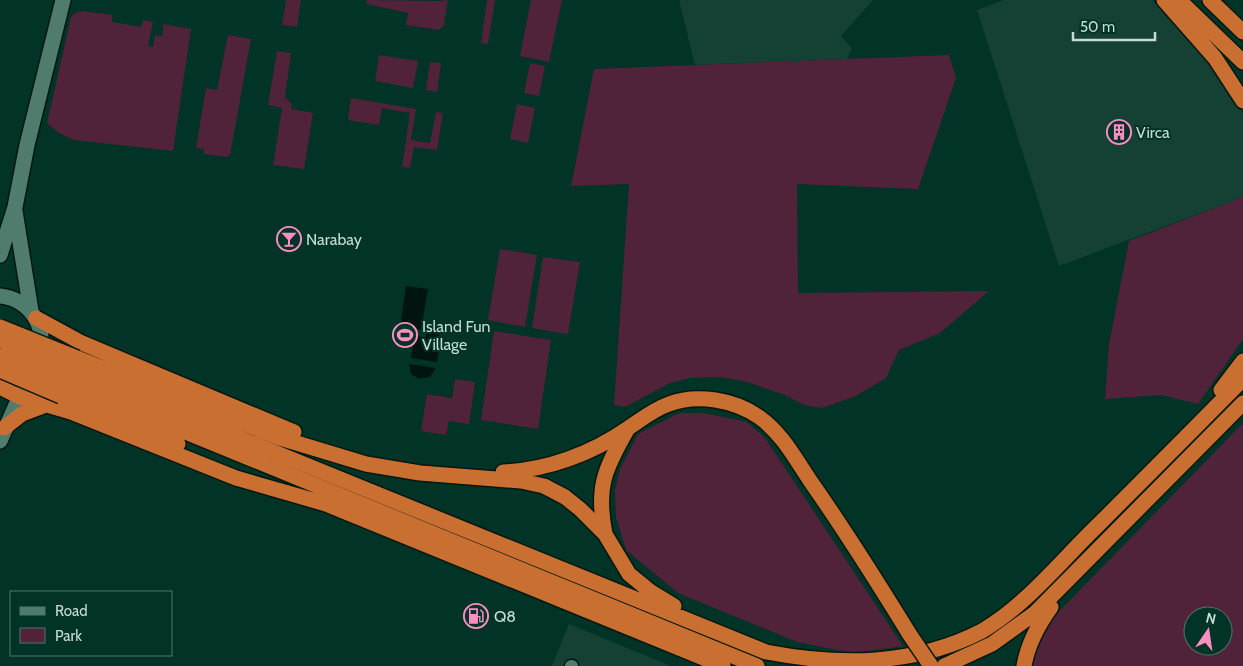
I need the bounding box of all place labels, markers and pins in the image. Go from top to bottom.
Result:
building icon: Virca [1106,119,1132,145]
place label: Virca [1136,123,1170,142]
bar icon: Narabay [276,226,302,252]
place label: Narabay [306,230,362,249]
place label: Island Fun Village [422,317,491,354]
sports icon: Island Fun Village [392,322,418,348]
fuel station icon: Q8 [463,603,489,629]
place label: Q8 [494,607,516,626]

